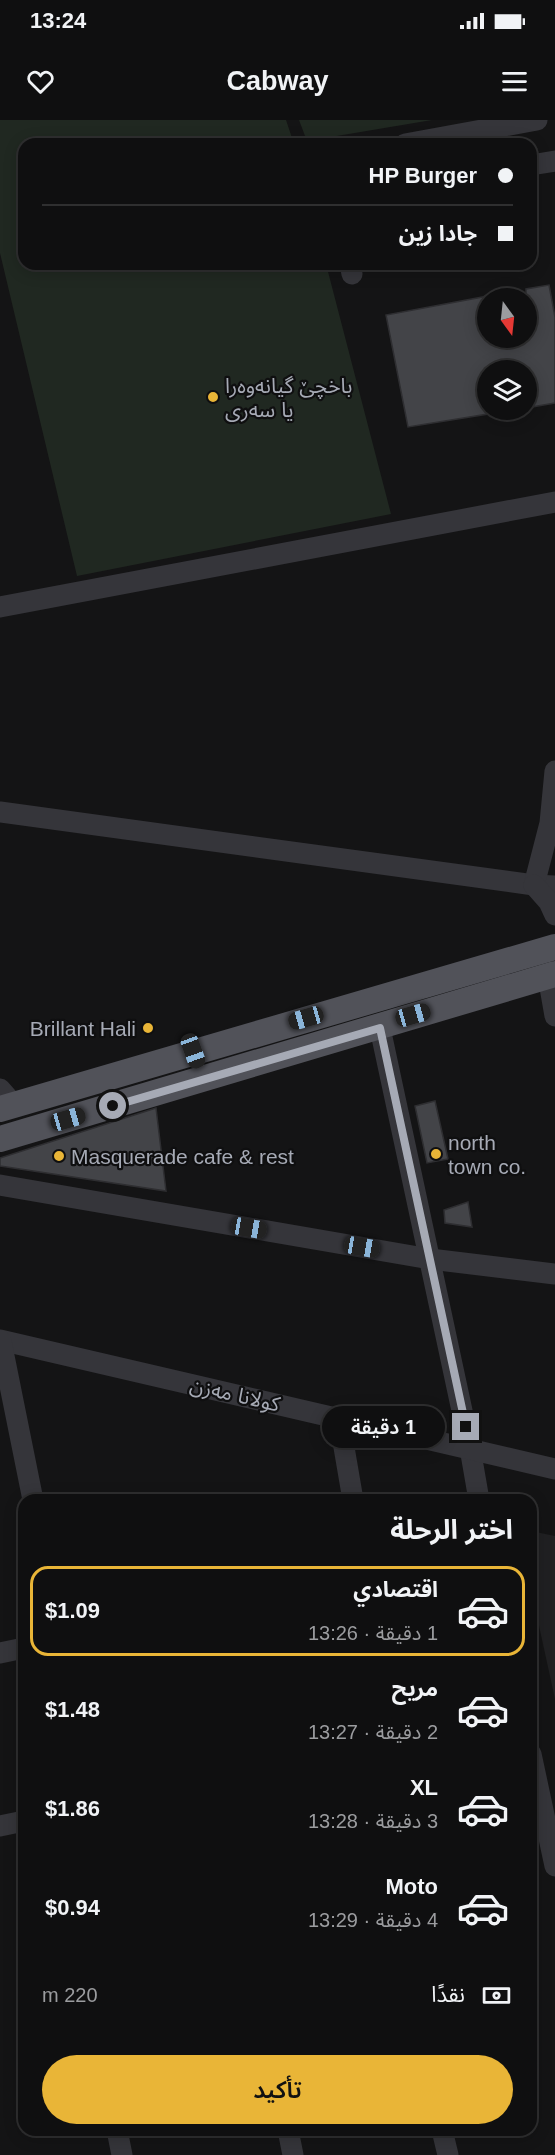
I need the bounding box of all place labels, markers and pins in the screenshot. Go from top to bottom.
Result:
place label: باخچێ گیانەوەرا یا سەری [225,374,352,422]
marker: باخچێ گیانەوەرا یا سەری [206,390,220,404]
place label: Brillant Hali [30,1017,136,1040]
marker: Brillant Hali [141,1021,155,1035]
place label: north town co. [448,1131,526,1178]
place label: Masquerade cafe & rest [71,1145,294,1168]
marker: north town co. [429,1147,443,1161]
marker: Masquerade cafe & rest [52,1149,66,1163]

